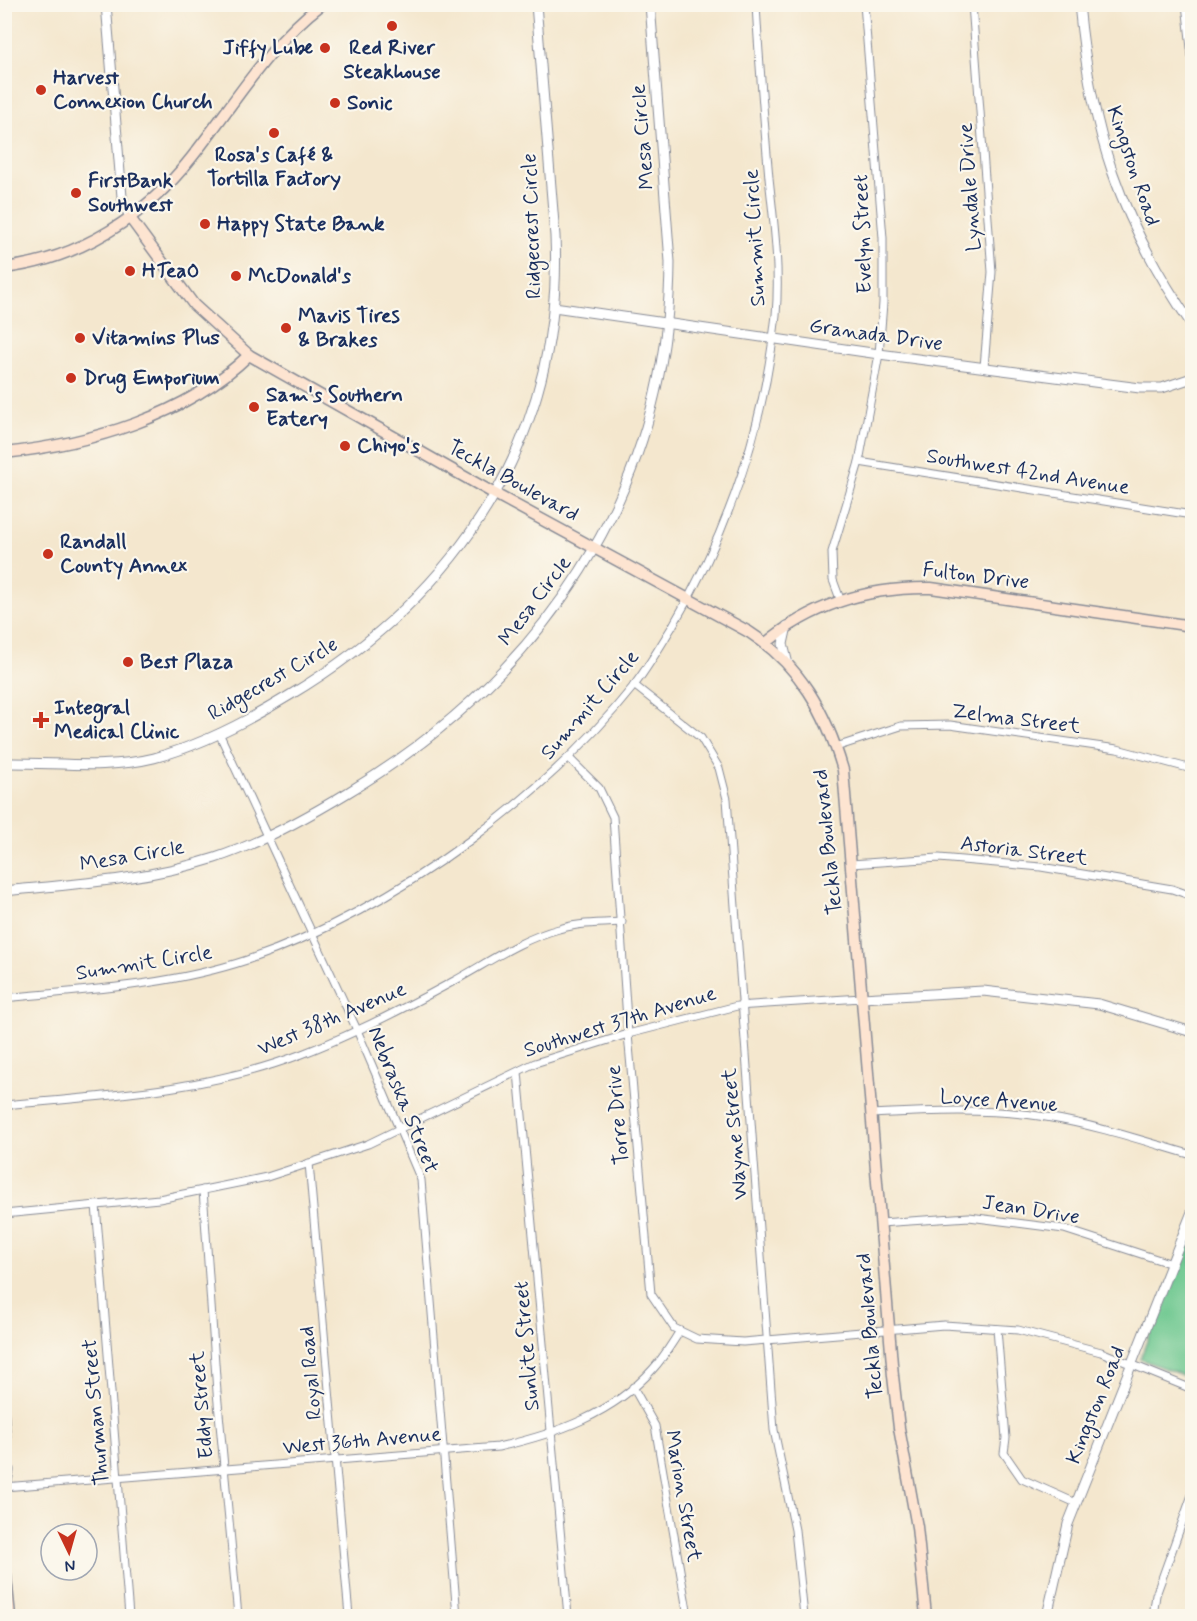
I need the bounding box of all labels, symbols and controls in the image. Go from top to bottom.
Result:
marker: Red River Steakhouse [385,19,399,33]
place label: Jiffy Lube [222,34,314,62]
place label: Red River Steakhouse [343,34,441,86]
marker: Jiffy Lube [318,41,332,55]
place label: Harvest Connexion Church [53,64,213,116]
marker: Harvest Connexion Church [34,83,48,97]
street label: Mesa Circle [624,83,662,191]
place label: Sonic [347,89,393,117]
marker: Sonic [328,96,342,110]
street label: Kingston Road [1098,102,1167,230]
street label: Lyndale Drive [952,122,988,252]
marker: Rosa's Café & Tortilla Factory [267,126,281,140]
place label: Rosa's Café & Tortilla Factory [207,141,341,193]
street label: Ridgecrest Circle [515,153,550,299]
place label: FirstBank Southwest [88,167,174,219]
street label: Summit Circle [737,169,773,307]
street label: Evelyn Street [847,174,879,294]
marker: FirstBank Southwest [69,186,83,200]
place label: Happy State Bank [217,210,385,238]
marker: Happy State Bank [198,217,212,231]
place label: HTeaO [142,257,199,285]
place label: McDonald's [248,262,352,290]
marker: HTeaO [123,264,137,278]
marker: McDonald's [229,269,243,283]
place label: Mavis Tires & Brakes [298,302,400,354]
street label: Granada Drive [807,312,945,358]
marker: Mavis Tires & Brakes [279,321,293,335]
place label: Vitamins Plus [92,324,220,352]
marker: Vitamins Plus [73,331,87,345]
place label: Drug Emporium [83,364,220,394]
marker: Drug Emporium [64,371,78,385]
place label: Sam's Southern Eatery [266,381,403,433]
marker: Sam's Southern Eatery [247,400,261,414]
place label: Chiyo's [357,432,420,460]
street label: Teckla Boulevard [442,433,584,529]
marker: Chiyo's [338,439,352,453]
street label: Southwest 42nd Avenue [924,442,1132,502]
place label: Randall County Annex [60,528,188,580]
marker: Randall County Annex [41,547,55,561]
street label: Mesa Circle [492,550,578,652]
street label: Fulton Drive [921,556,1031,596]
street label: Ridgecrest Circle [203,630,344,728]
street label: Summit Circle [534,644,646,766]
place label: Best Plaza [140,648,233,676]
marker: Best Plaza [121,655,135,669]
place label: Integral Medical Clinic [54,694,180,746]
street label: Zelma Street [950,697,1083,741]
marker: Integral Medical Clinic [32,711,50,729]
street label: Teckla Boulevard [806,768,850,916]
street label: Astoria Street [959,829,1090,873]
street label: Mesa Circle [77,833,187,879]
street label: Summit Circle [74,938,214,988]
street label: West 38th Avenue [253,975,411,1063]
street label: Southwest 37th Avenue [520,979,720,1065]
street label: Nebraska Street [361,1022,445,1178]
street label: Torre Drive [600,1064,636,1166]
street label: Wayne Street [715,1066,755,1201]
street label: Loyce Avenue [939,1083,1059,1119]
street label: Jean Drive [980,1188,1082,1232]
street label: Teckla Boulevard [850,1252,890,1400]
street label: Sunlite Street [507,1280,547,1412]
street label: Royal Road [293,1325,329,1421]
street label: Thurman Street [76,1338,116,1486]
street label: Kingston Road [1060,1342,1133,1469]
street label: Eddy Street [183,1349,221,1460]
street label: West 36th Avenue [282,1420,442,1462]
street label: Marion Street [658,1428,708,1565]
north arrow [39,1522,99,1582]
text: N [64,1555,76,1576]

